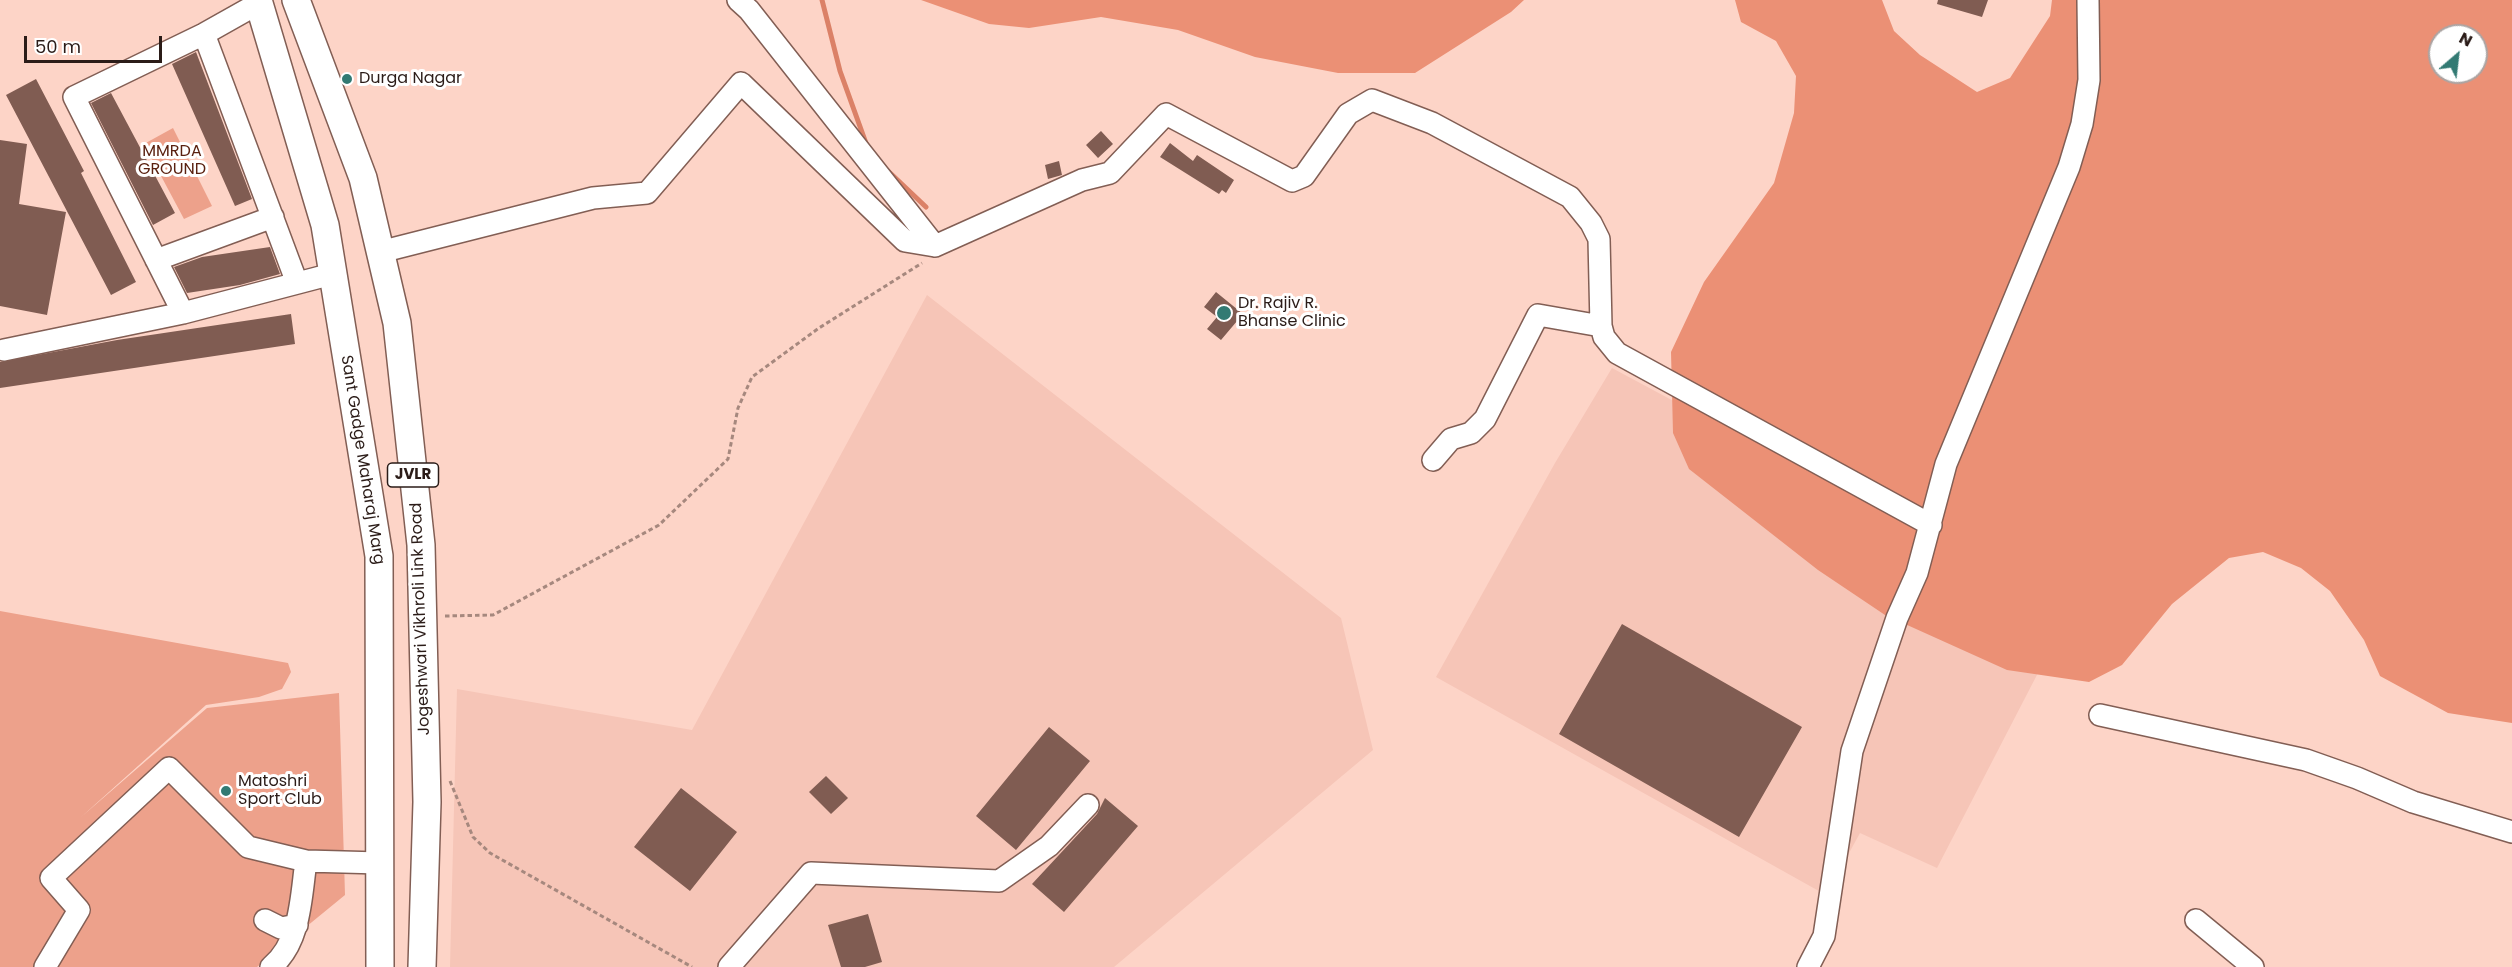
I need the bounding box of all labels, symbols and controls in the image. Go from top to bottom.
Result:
scale bar [27,24,165,62]
north arrow [2428,24,2488,84]
text: N [2455,26,2476,52]
text: 50 m [35,34,81,59]
place label: Durga Nagar [359,69,462,89]
marker: Durga Nagar [340,72,354,86]
park label: MMRDA GROUND [138,142,206,180]
place label: Dr. Rajiv R. Bhanse Clinic [1238,294,1346,332]
marker: Dr. Rajiv R. Bhanse Clinic [1215,304,1233,322]
street label: Sant Gadge Maharaj Marg [336,354,388,566]
road number: JVLR [388,463,438,487]
street label: Jogeshwari Vikhroli Link Road [407,502,435,736]
place label: Matoshri Sport Club [238,772,322,810]
marker: Matoshri Sport Club [219,784,233,798]

